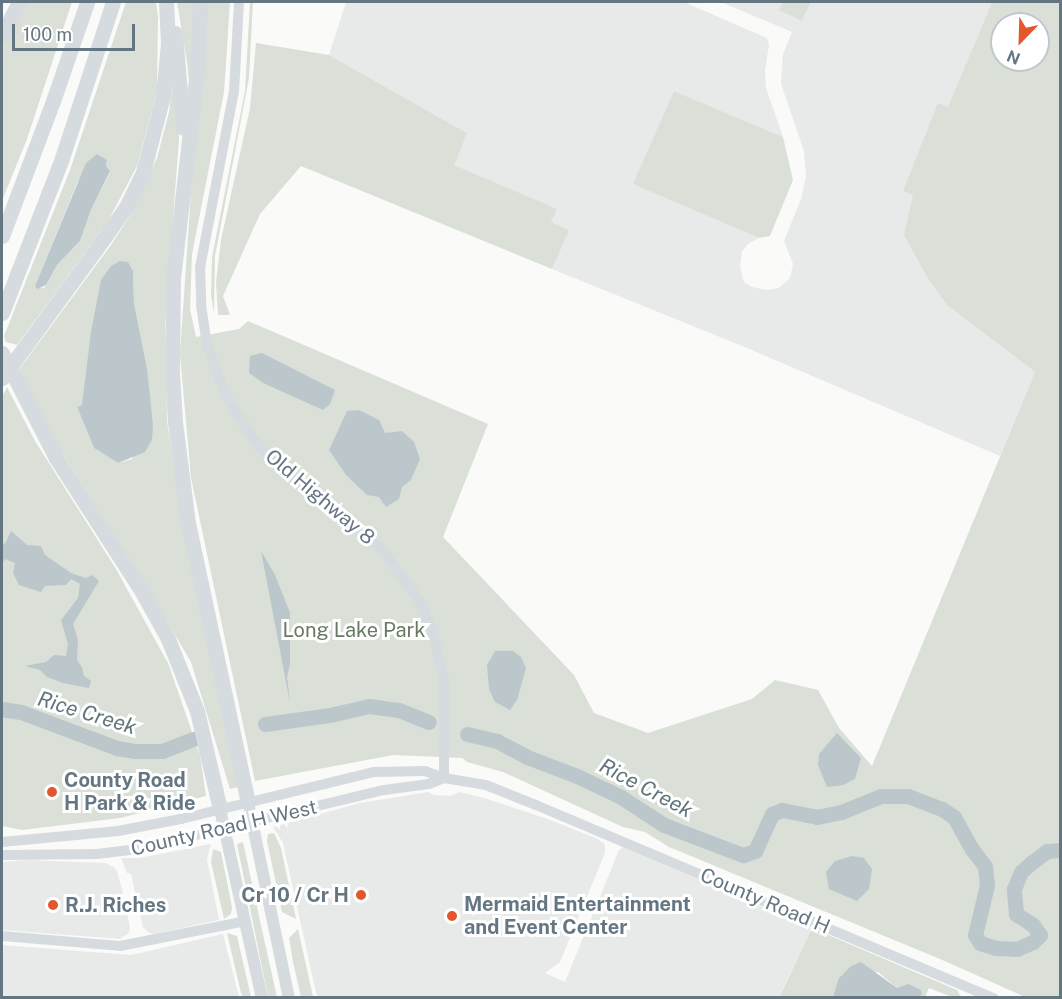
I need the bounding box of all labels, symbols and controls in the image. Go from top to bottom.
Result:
scale bar [15,12,138,50]
north arrow [990,12,1050,72]
text: 100 m [23,24,72,45]
text: N [1004,46,1023,68]
street label: Old Highway 8 [260,444,380,550]
park label: Long Lake Park [282,618,426,642]
water label: Rice Creek [35,686,139,740]
water label: Rice Creek [595,753,697,823]
place label: County Road H Park & Ride [64,768,195,815]
marker: County Road H Park & Ride [45,785,59,799]
street label: County Road H West [128,795,320,861]
street label: County Road H [696,863,834,939]
place label: Cr 10 / Cr H [241,883,349,907]
marker: Cr 10 / Cr H [354,888,368,902]
place label: Mermaid Entertainment and Event Center [464,892,691,939]
place label: R.J. Riches [65,893,166,917]
marker: R.J. Riches [46,898,60,912]
marker: Mermaid Entertainment and Event Center [445,909,459,923]

